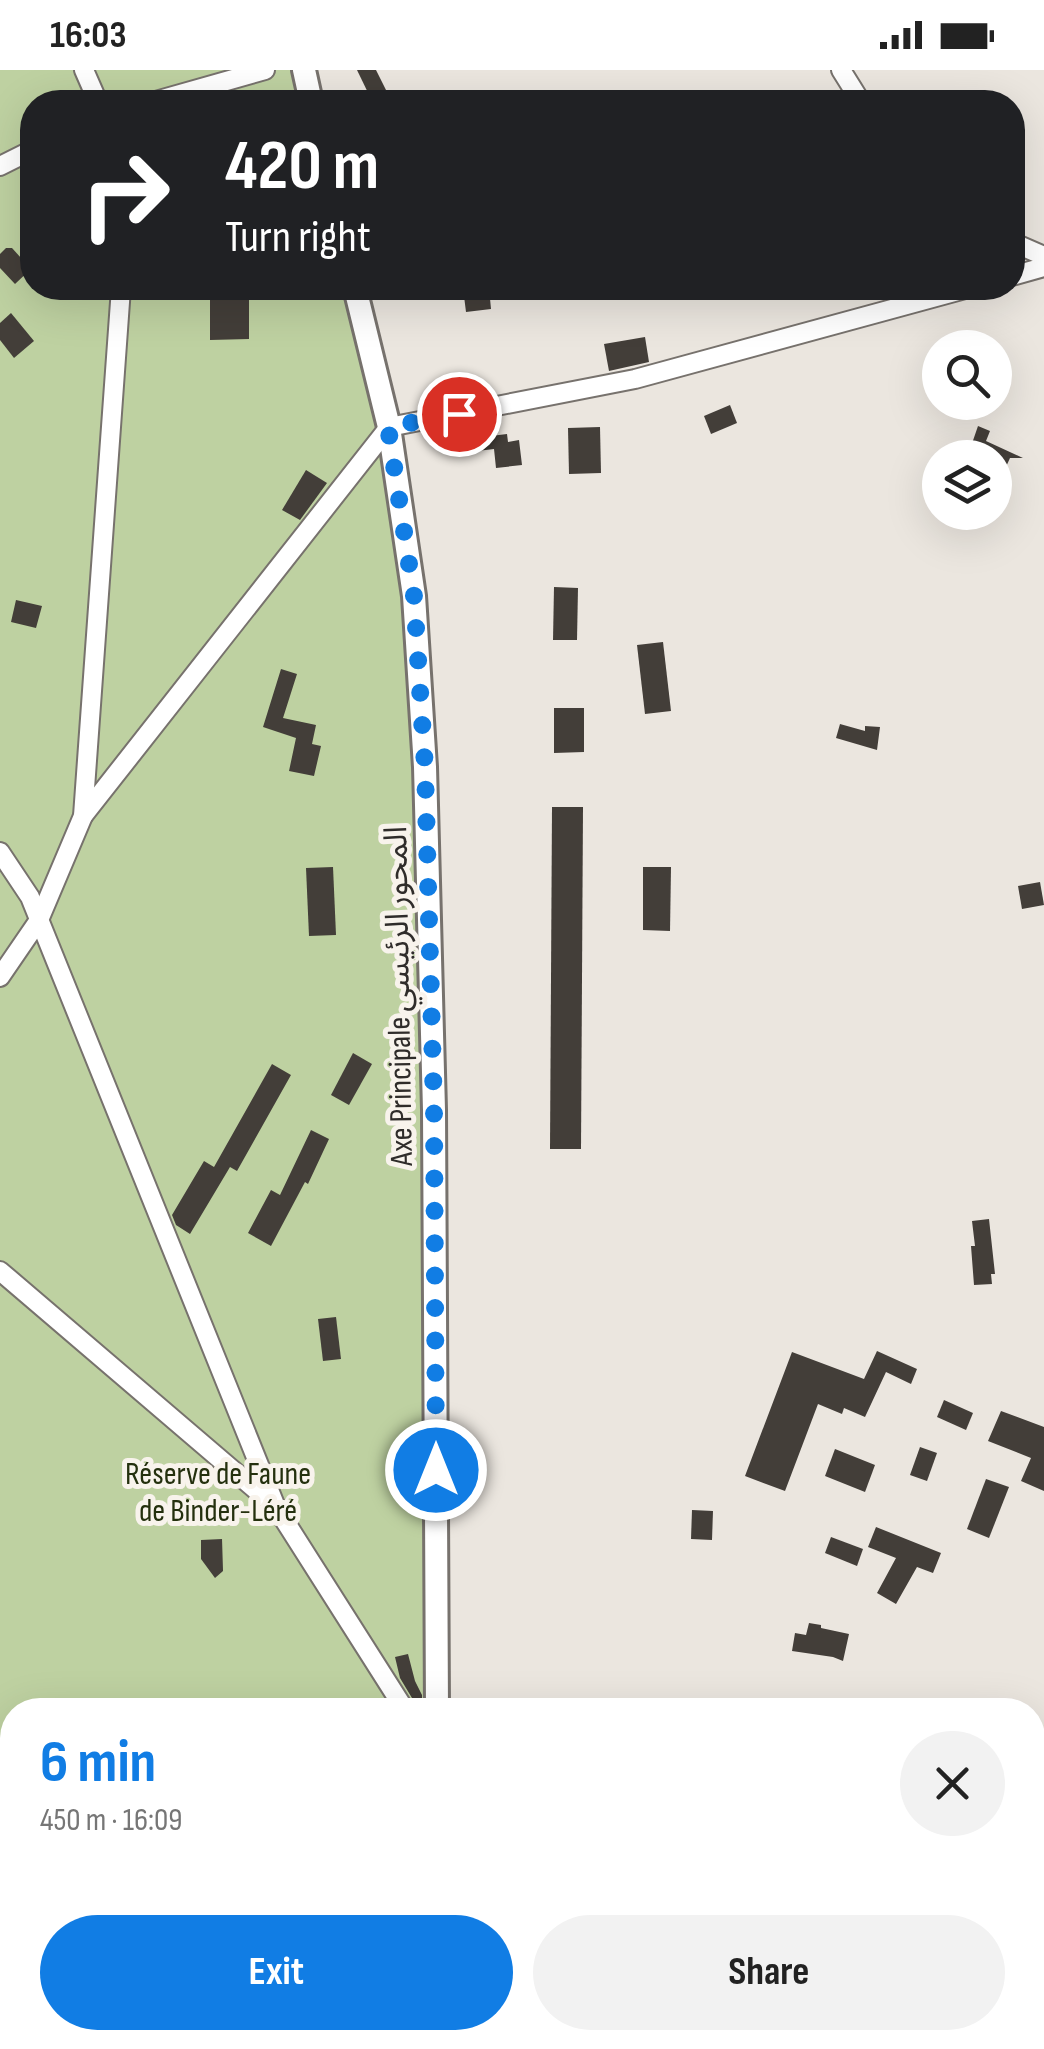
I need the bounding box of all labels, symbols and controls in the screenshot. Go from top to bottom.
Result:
text: 16:03 [50,13,126,58]
text: 420 m [225,125,379,209]
icon: right [60,130,190,260]
text: Turn right [225,210,371,265]
map controls [922,330,1012,530]
button: search [922,330,1012,420]
pin [417,372,502,457]
icon: arrive [432,387,487,442]
button: layers [922,440,1012,530]
street label: Axe Principale المحور الرئيسي [377,826,425,1167]
position arrow [384,1418,488,1522]
park label: Réserve de Faune de Binder-Léré [125,1455,311,1531]
text: 6 min [40,1727,156,1799]
button: close [900,1731,1005,1836]
text: 450 m · 16:09 [40,1801,182,1840]
button: Exit [40,1915,513,2030]
button: Share [533,1915,1005,2030]

